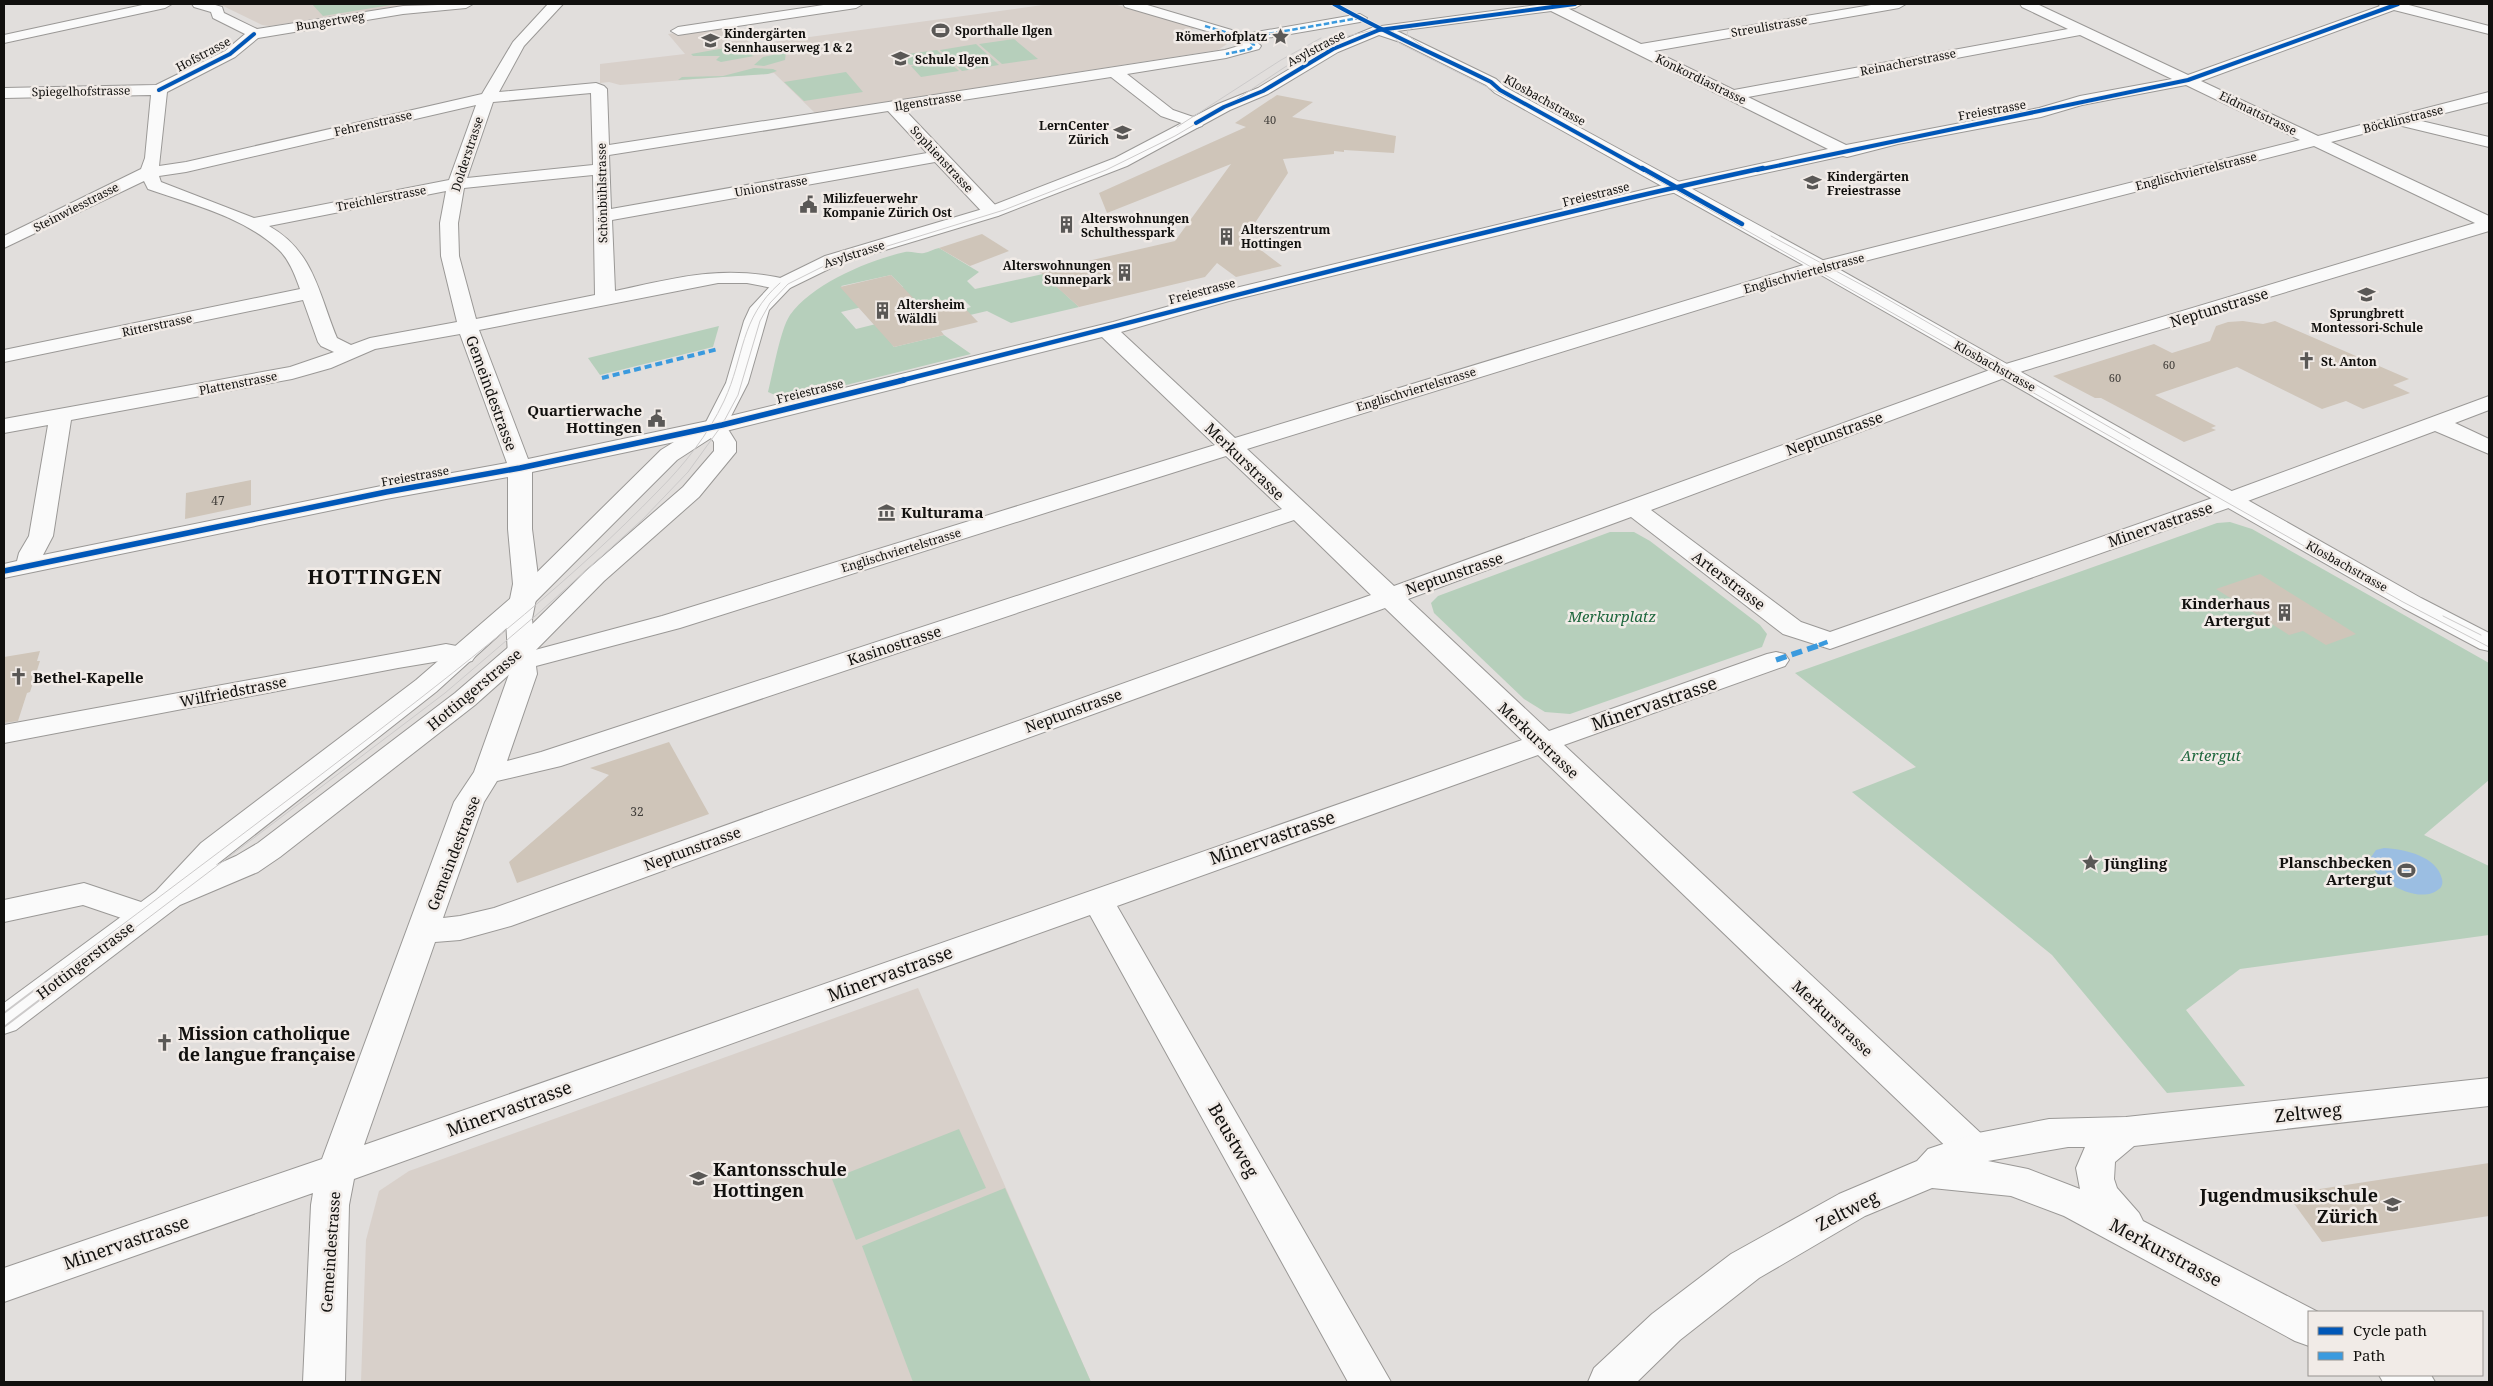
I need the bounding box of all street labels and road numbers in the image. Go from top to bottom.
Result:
street label: Bungertweg [295,7,366,35]
street label: Streulistrasse [1730,11,1808,41]
street label: Asylstrasse [1284,26,1348,70]
street label: Hofstrasse [173,32,233,76]
street label: Reinacherstrasse [1859,44,1957,80]
street label: Konkordiastrasse [1653,50,1749,108]
street label: Klosbachstrasse [1501,70,1589,130]
street label: Spiegelhofstrasse [31,82,131,100]
street label: Ilgenstrasse [893,87,963,115]
street label: Eidmattstrasse [2216,87,2300,139]
street label: Freiestrasse [1957,96,2027,124]
street label: Böcklinstrasse [2361,101,2445,137]
street label: Fehrenstrasse [332,106,414,140]
street label: Dolderstrasse [447,114,487,194]
street label: Sophienstrasse [907,122,977,196]
street label: Schönbühlstrasse [593,143,611,243]
street label: Englischviertelstrasse [2134,148,2258,194]
street label: Unionstrasse [733,171,809,201]
street label: Freiestrasse [1561,177,1631,211]
street label: Steinwiesstrasse [30,178,122,236]
street label: Treichlerstrasse [334,181,428,215]
street label: Asylstrasse [821,236,887,272]
street label: Englischviertelstrasse [1742,249,1866,297]
street label: Freiestrasse [1167,274,1237,308]
street label: Neptunstrasse [2167,283,2271,331]
street label: Ritterstrasse [120,309,194,341]
street label: Gemeindestrasse [462,333,522,453]
street label: Klosbachstrasse [1951,336,2039,396]
street label: Englischviertelstrasse [1354,363,1478,415]
street label: Plattenstrasse [197,367,279,399]
street label: Freiestrasse [775,374,845,408]
street label: Neptunstrasse [1783,406,1885,460]
street label: Merkurstrasse [1201,418,1289,504]
street label: Freiestrasse [380,462,450,490]
street label: Minervastrasse [2105,497,2215,551]
street label: Englischviertelstrasse [839,524,963,576]
street label: Klosbachstrasse [2303,536,2391,596]
street label: Arterstrasse [1688,546,1770,614]
street label: Neptunstrasse [1403,547,1505,599]
street label: Kasinostrasse [844,620,944,670]
street label: Hottingerstrasse [423,644,525,734]
street label: Minervastrasse [1588,670,1720,736]
street label: Wilfriedstrasse [178,671,288,711]
street label: Neptunstrasse [1022,683,1124,737]
street label: Merkurstrasse [1494,697,1584,783]
street label: Gemeindestrasse [422,793,484,913]
street label: Minervastrasse [1206,804,1338,870]
street label: Neptunstrasse [641,821,743,875]
street label: Hottingerstrasse [32,917,138,1003]
street label: Minervastrasse [824,939,956,1007]
street label: Merkurstrasse [1788,975,1878,1061]
street label: Minervastrasse [443,1074,575,1142]
street label: Zeltweg [2273,1097,2343,1127]
street label: Beustweg [1203,1098,1265,1182]
street label: Zeltweg [1812,1184,1883,1236]
street label: Gemeindestrasse [316,1191,344,1313]
street label: Minervastrasse [60,1209,192,1275]
street label: Merkurstrasse [2106,1212,2226,1292]

